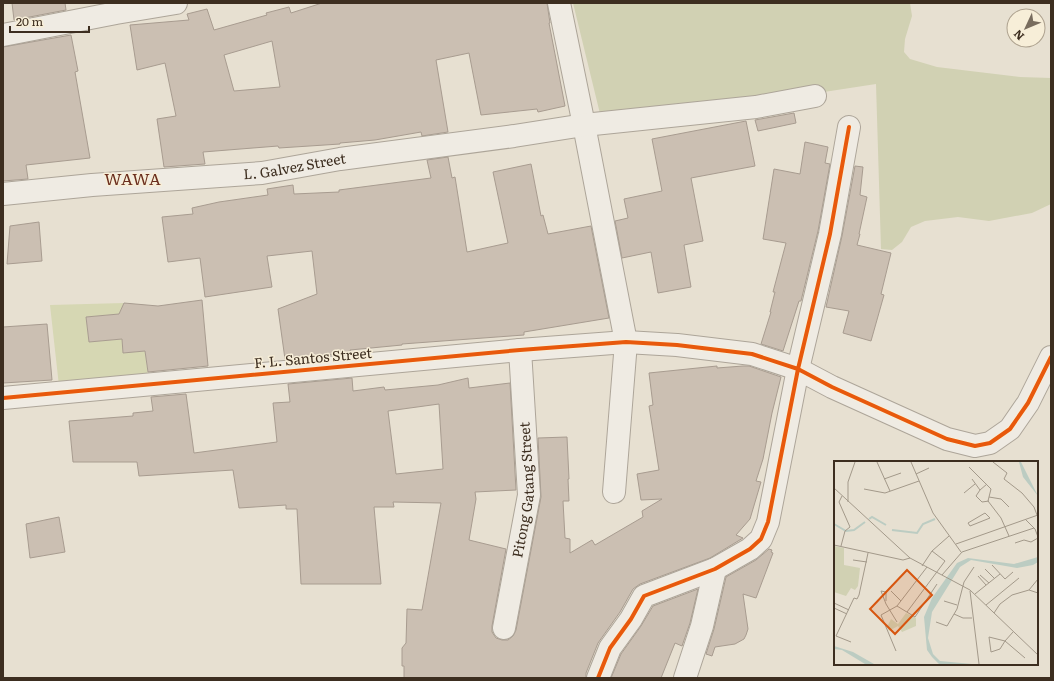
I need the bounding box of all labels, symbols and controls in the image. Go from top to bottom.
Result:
scale bar [10,8,89,34]
north arrow [1006,8,1046,48]
text: 20 m [16,12,43,30]
text: N [1009,27,1027,45]
street label: L. Galvez Street [243,147,347,183]
district label: WAWA [104,166,162,190]
street label: F. L. Santos Street [253,342,373,372]
street label: Pitong Gatang Street [506,421,538,559]
inset map [834,461,1038,665]

